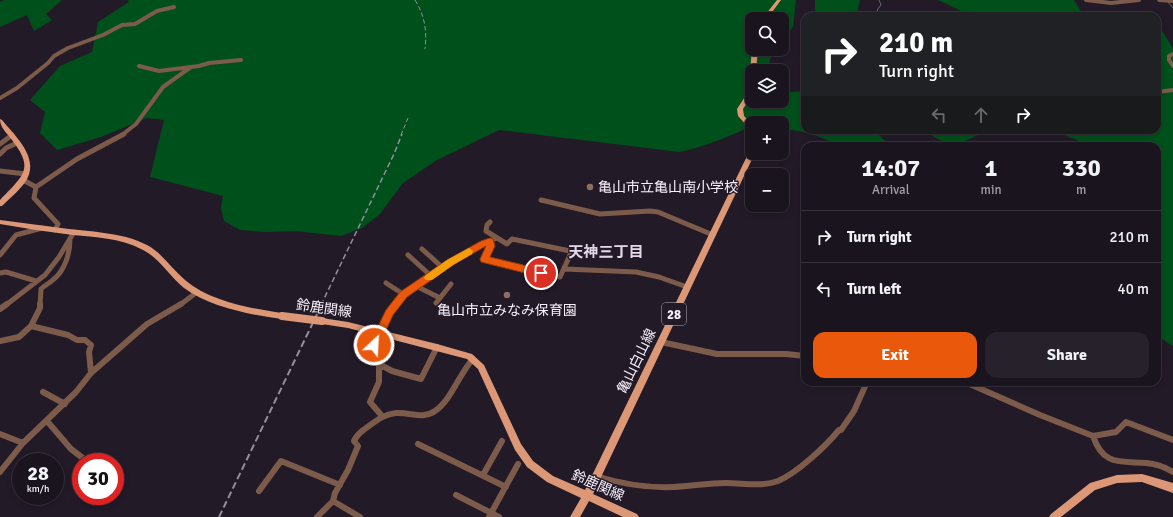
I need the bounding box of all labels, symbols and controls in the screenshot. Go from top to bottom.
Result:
map controls [745,12,789,212]
button: search [745,12,789,56]
text: 210 m [879,26,953,60]
icon: right [813,28,865,80]
text: Turn right [879,60,954,82]
button: layers [745,64,789,108]
icon: left [928,104,950,126]
icon: ahead [970,104,992,126]
icon: right [1012,104,1034,126]
button: + [745,116,789,160]
text: 14:07 [861,153,920,183]
text: 1 [985,153,997,183]
text: 330 [1062,153,1101,183]
button: − [745,168,789,212]
place label: 亀山市立亀山南小学校 [598,179,738,196]
marker: 亀山市立亀山南小学校 [585,182,595,192]
text: Arrival [872,182,909,198]
text: min [981,182,1002,198]
text: m [1076,182,1086,198]
icon: right [813,226,835,248]
text: Turn right [847,228,912,246]
text: 210 m [1109,228,1149,246]
district label: 天神三丁目 [568,243,644,261]
pin [524,256,558,290]
icon: arrive [530,262,552,284]
icon: left [813,278,835,300]
text: Turn left [847,280,901,298]
text: 40 m [1118,280,1149,298]
marker: 亀山市立みなみ保育園 [502,290,512,300]
street label: 鈴鹿関線 [295,296,353,321]
place label: 亀山市立みなみ保育園 [437,302,577,319]
road number: 28 [662,303,686,325]
position arrow [353,324,395,366]
street label: 亀山白山線 [613,326,659,396]
button: Exit [813,332,977,378]
button: Share [985,332,1149,378]
speed limit sign: 30 [72,453,124,505]
text: 28 [27,461,49,486]
street label: 鈴鹿関線 [569,466,627,505]
text: km/h [27,483,49,495]

